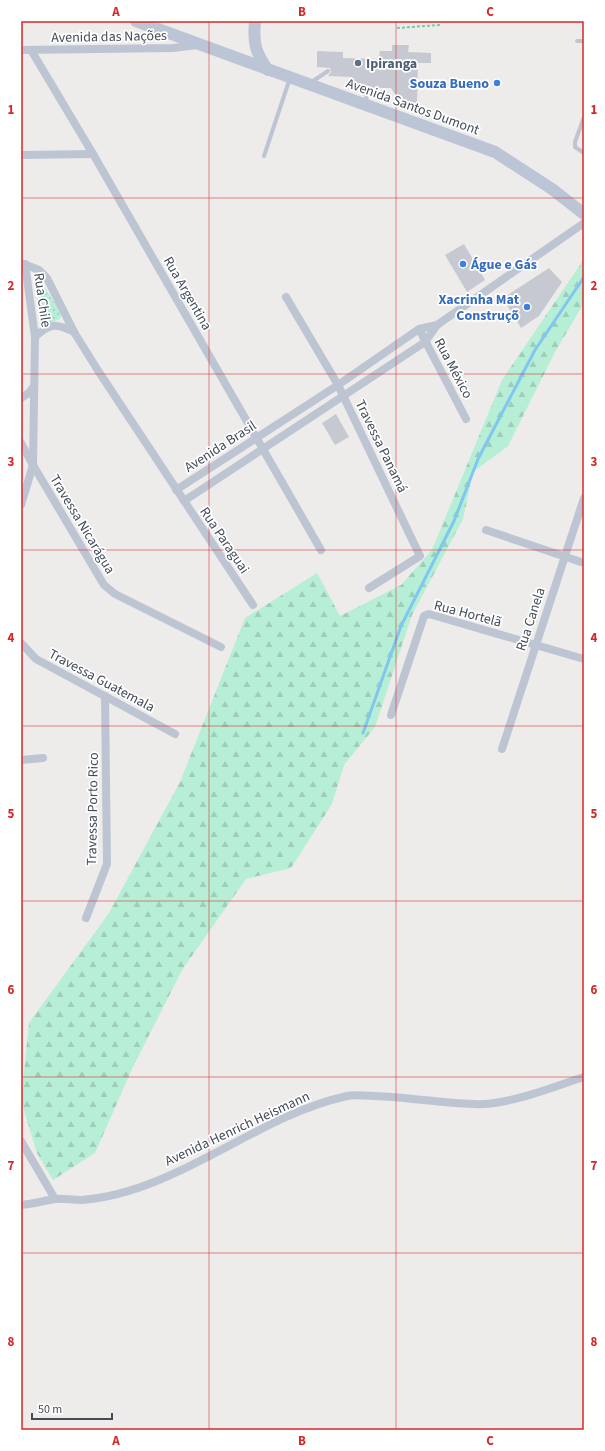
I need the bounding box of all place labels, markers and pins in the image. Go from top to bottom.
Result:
place label: Ipiranga [366,54,417,74]
marker: Ipiranga [353,58,363,68]
place label: Souza Bueno [410,74,489,94]
marker: Souza Bueno [492,78,502,88]
place label: Águe e Gás [470,255,537,275]
marker: Águe e Gás [458,259,468,269]
place label: Xacrinha Mat Construçõ [439,290,520,326]
marker: Xacrinha Mat Construçõ [522,302,532,312]

